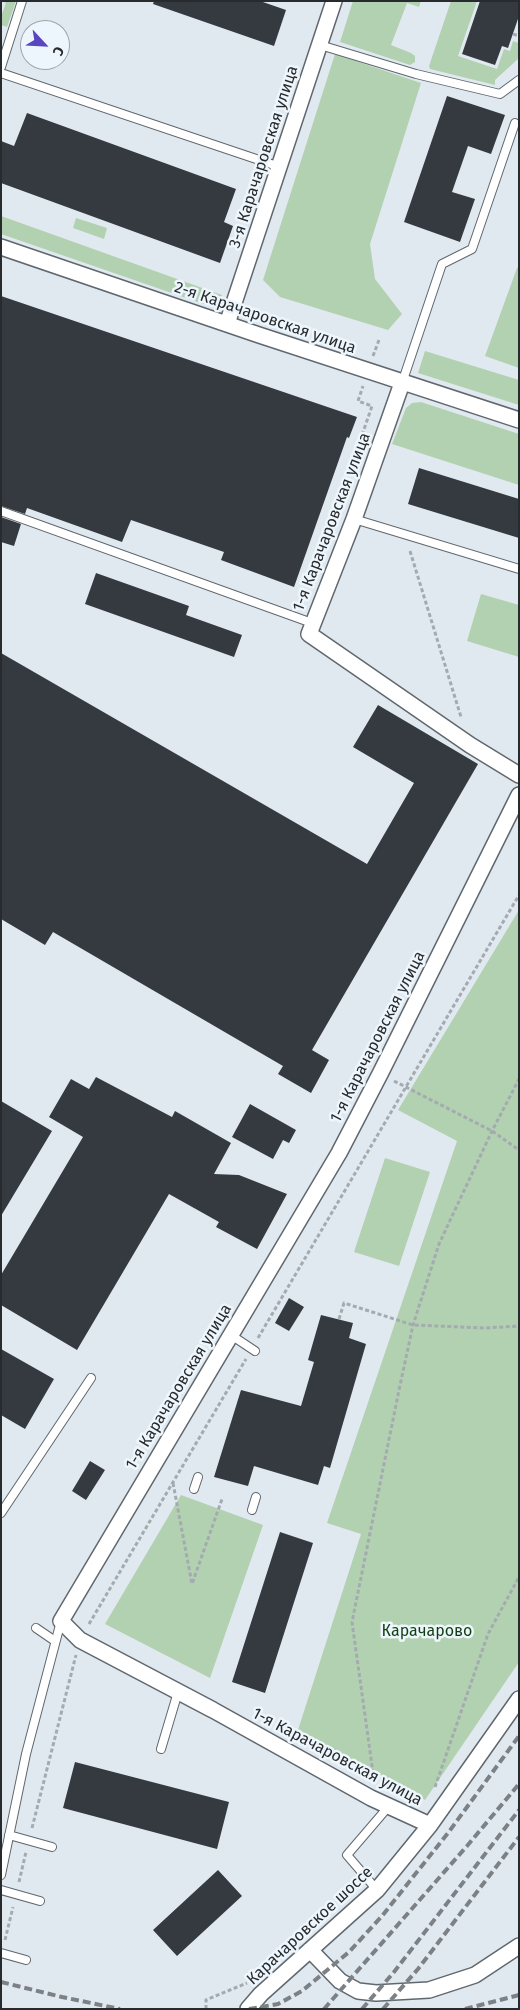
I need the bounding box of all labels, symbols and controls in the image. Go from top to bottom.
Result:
north arrow [20,20,70,70]
text: С [49,44,68,58]
street label: 3-я Карачаровская улица [225,63,303,251]
street label: 2-я Карачаровская улица [172,278,358,358]
street label: 1-я Карачаровская улица [289,430,375,614]
street label: 1-я Карачаровская улица [326,948,430,1126]
street label: 1-я Карачаровская улица [122,1301,236,1473]
park label: Карачарово [382,1622,472,1642]
street label: 1-я Карачаровская улица [249,1704,425,1810]
street label: Карачаровское шоссе [243,1863,377,1989]

